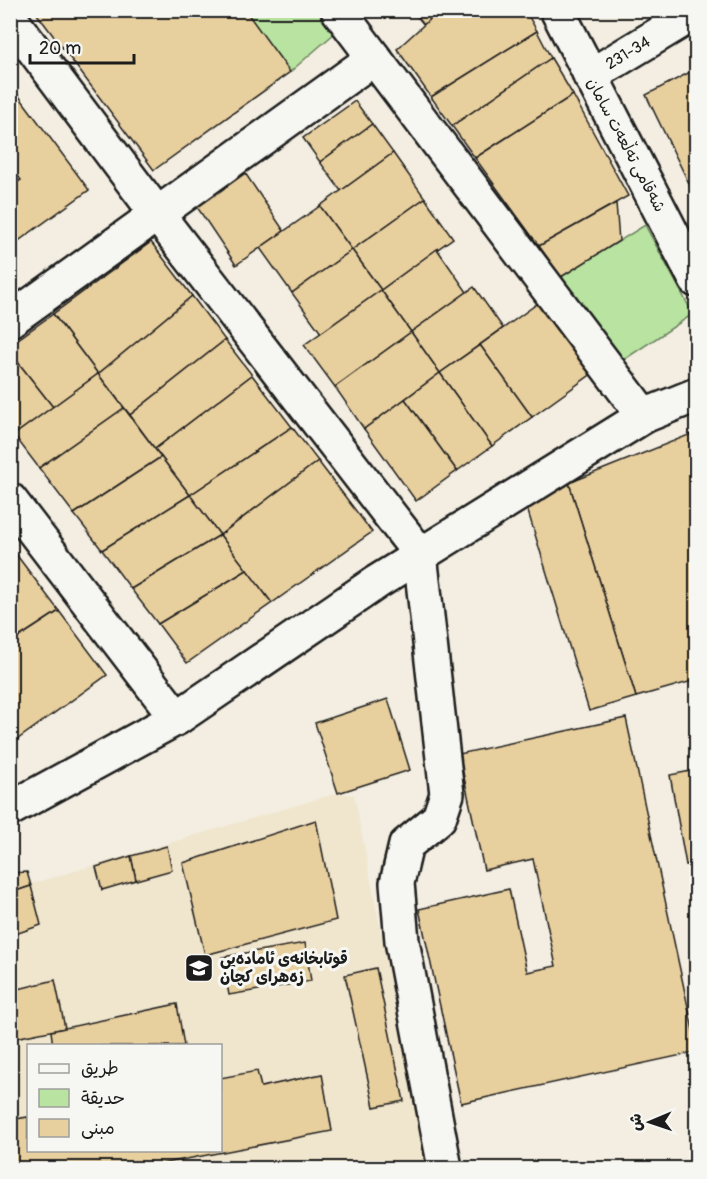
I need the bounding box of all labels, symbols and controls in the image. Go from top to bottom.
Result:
scale bar [30,27,134,65]
street label: 231-34 [602,32,654,74]
text: 20 m [39,37,81,60]
street label: شەقامی تەڵعەت سامان [582,74,672,215]
place label: قوتابخانەی ئامادەیی زەهرای کچان [220,949,348,987]
school or university icon: قوتابخانەی ئامادەیی زەهرای کچان [183,952,215,984]
legend [27,1044,222,1152]
text: طريق [81,1057,119,1080]
text: حديقة [81,1087,125,1110]
north arrow [620,1092,680,1152]
text: ش [626,1113,646,1132]
text: مبنى [81,1117,115,1140]

